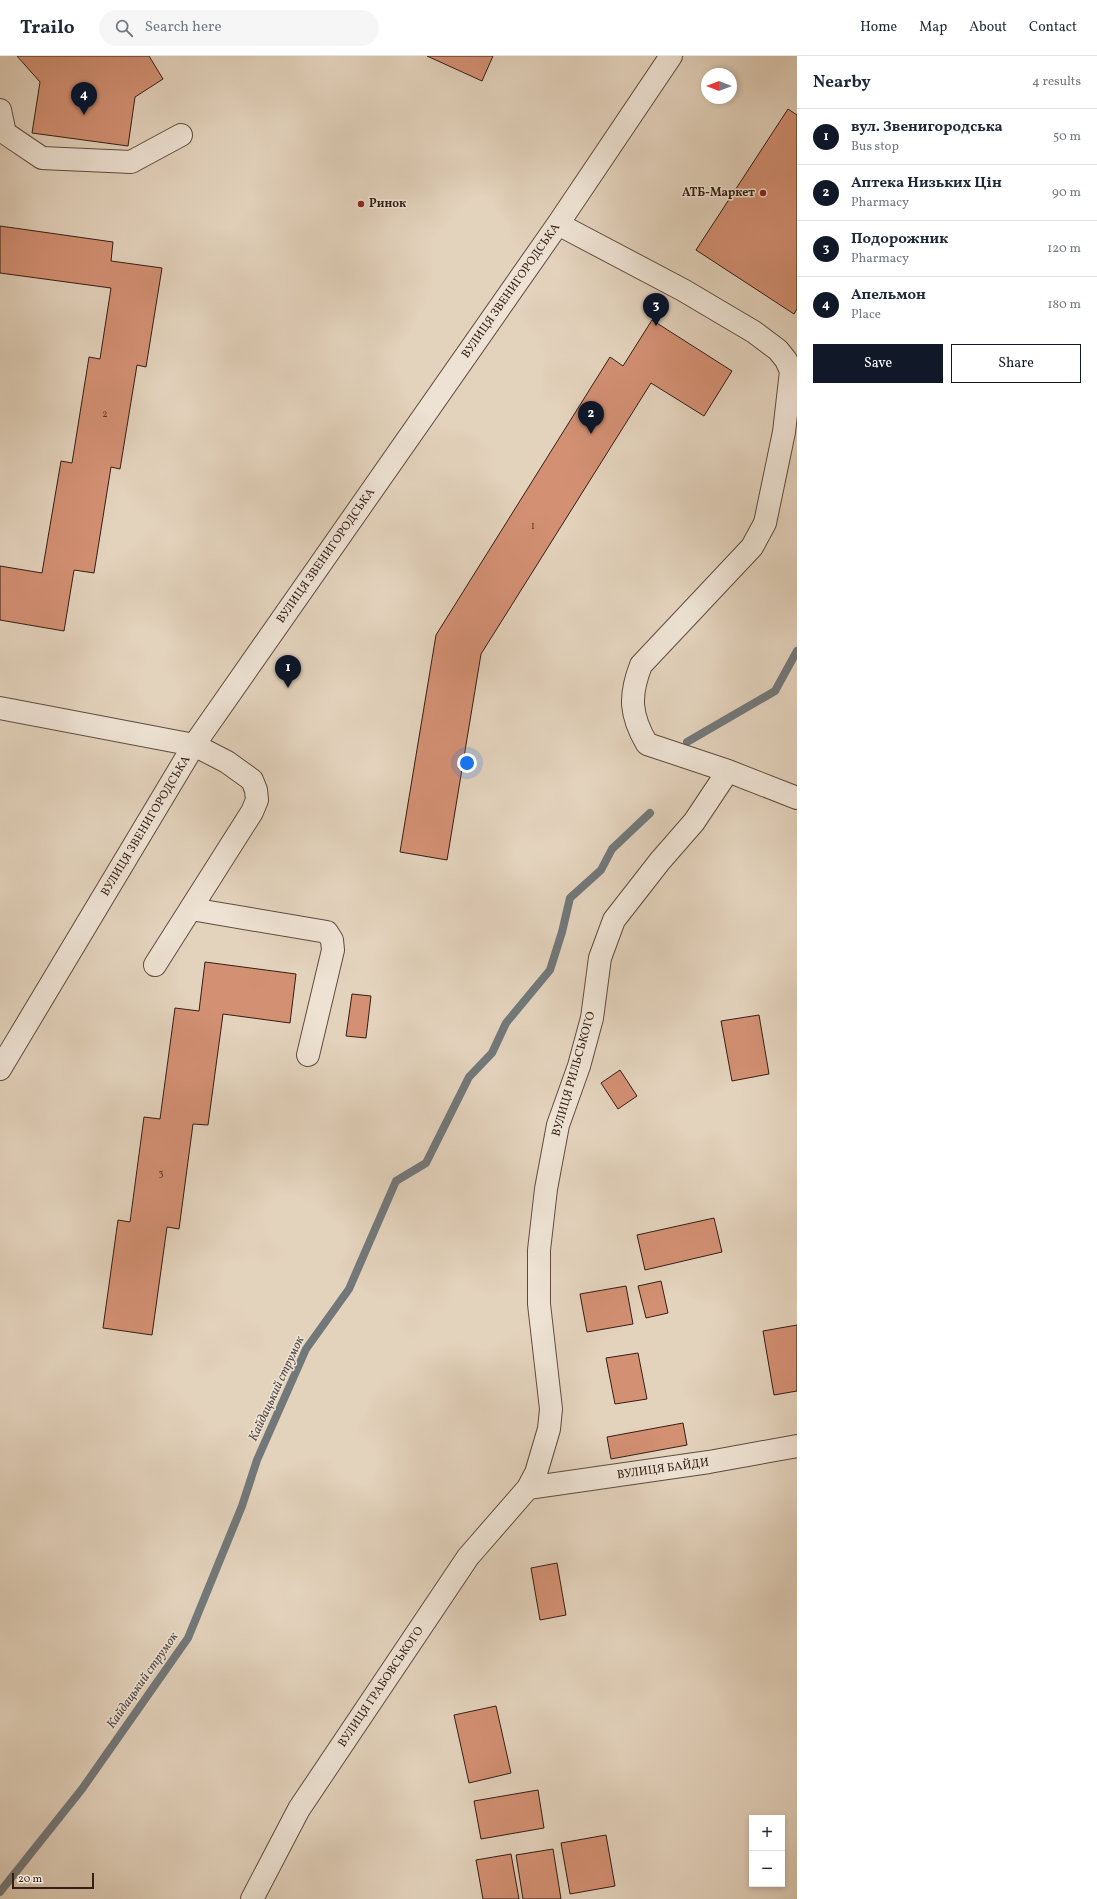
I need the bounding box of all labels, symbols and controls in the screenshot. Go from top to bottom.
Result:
search box [99,10,379,46]
text: Trailo [20,15,75,41]
icon: search [113,17,135,39]
text: Search here [145,17,222,38]
text: Home [860,18,897,37]
text: Map [919,18,947,37]
text: About [969,18,1007,37]
text: Contact [1029,18,1077,37]
north arrow [701,68,737,104]
text: Nearby [813,71,871,94]
text: 4 results [1032,73,1081,91]
pin: 4 [71,82,97,115]
text: вул. Звенигородська [851,117,1003,138]
text: 1 [823,128,829,146]
text: 50 m [1053,128,1081,146]
text: Bus stop [851,138,899,156]
text: Аптека Низьких Цін [851,173,1002,194]
text: 2 [823,184,829,202]
text: 90 m [1052,184,1081,202]
place label: АТБ-Маркет [682,185,755,201]
marker: АТБ-Маркет [758,188,768,198]
text: Pharmacy [851,194,909,212]
place label: Ринок [369,196,406,212]
marker: Ринок [356,199,366,209]
street label: ВУЛИЦЯ ЗВЕНИГОРОДСЬКА [458,220,564,362]
text: Подорожник [851,229,948,250]
text: 3 [823,240,829,258]
text: 120 m [1047,240,1081,258]
text: Pharmacy [851,250,909,268]
text: Апельмон [851,285,926,306]
pin: 3 [643,293,669,326]
text: 4 [822,296,830,314]
text: 180 m [1047,296,1081,314]
text: Place [851,306,881,324]
button: Save [813,344,943,383]
button: Share [951,344,1081,383]
pin: 2 [578,401,604,434]
house number: 2 [102,407,108,421]
street label: ВУЛИЦЯ ЗВЕНИГОРОДСЬКА [273,485,379,627]
house number: 1 [531,519,535,533]
pin: 1 [275,655,301,688]
street label: ВУЛИЦЯ ЗВЕНИГОРОДСЬКА [98,752,195,899]
your location [457,753,477,773]
street label: ВУЛИЦЯ РИЛЬСЬКОГО [549,1009,600,1138]
house number: 3 [158,1166,164,1180]
water label: Кайдацький струмок [245,1333,310,1444]
street label: ВУЛИЦЯ БАЙДИ [616,1454,710,1483]
street label: ВУЛИЦЯ ГРАБОВСЬКОГО [335,1623,428,1751]
water label: Кайдацький струмок [103,1628,184,1733]
map controls [749,1815,785,1887]
button: + [749,1815,785,1851]
button: − [749,1851,785,1887]
scale bar [12,1871,94,1890]
text: 20 m [18,1872,42,1887]

